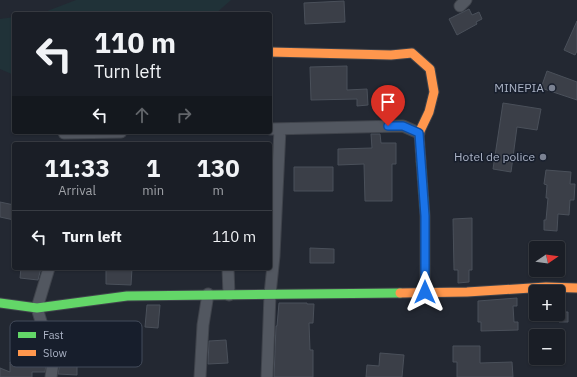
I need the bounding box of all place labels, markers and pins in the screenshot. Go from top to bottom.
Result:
place label: MINEPIA [494,80,544,95]
marker: MINEPIA [547,83,557,93]
pin [371,85,405,126]
place label: Hotel de police [454,149,535,164]
marker: Hotel de police [538,152,548,162]

